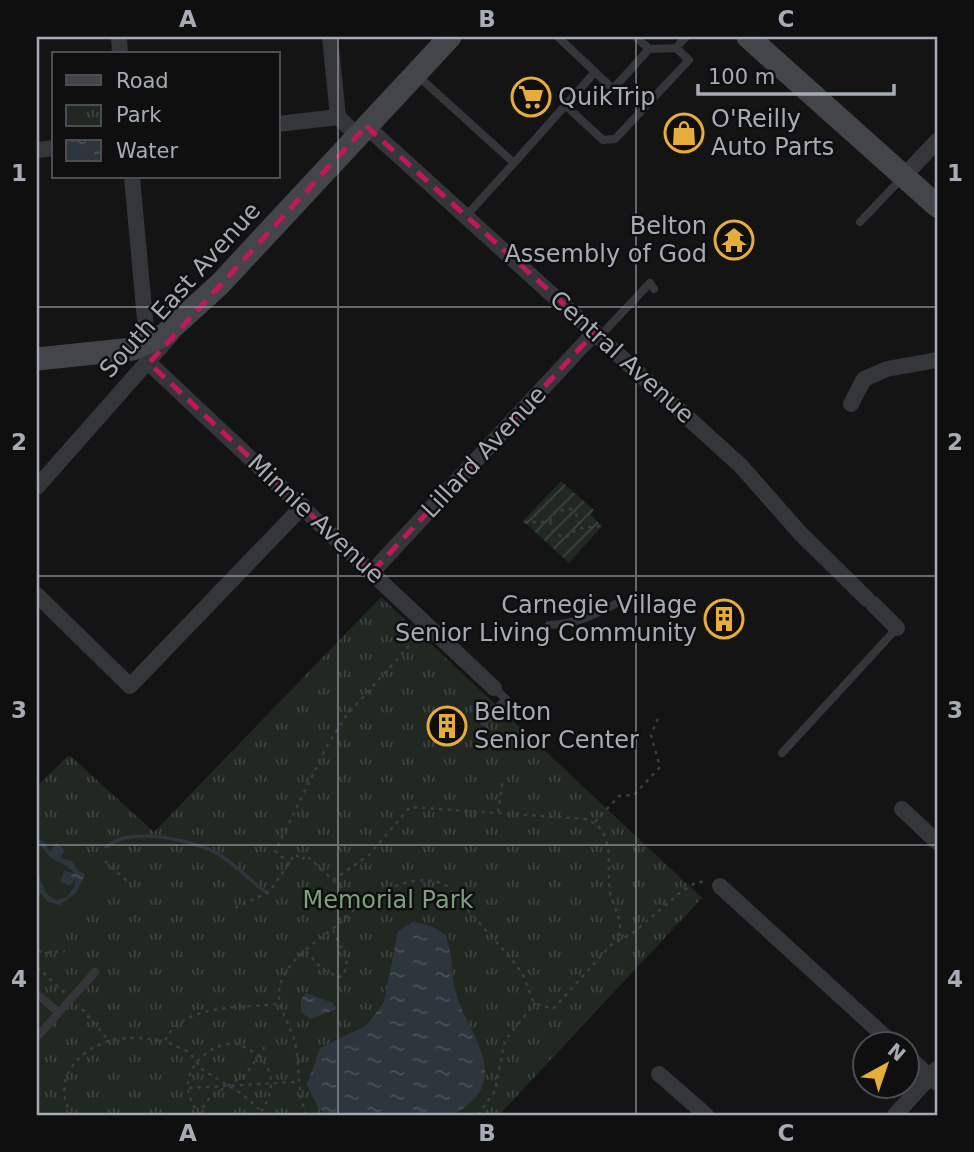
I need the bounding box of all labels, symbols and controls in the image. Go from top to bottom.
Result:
text: A [179,6,197,32]
text: B [478,6,496,32]
text: C [778,6,794,32]
legend [52,52,280,178]
scale bar [698,52,894,96]
text: 100 m [708,65,775,89]
text: Road [116,69,169,93]
supermarket icon: QuikTrip [510,76,552,118]
place label: QuikTrip [558,83,656,111]
text: Park [116,103,162,127]
place label: O'Reilly Auto Parts [711,105,834,161]
shop icon: O'Reilly Auto Parts [663,112,705,154]
text: Water [116,139,178,163]
text: 1 [11,160,27,186]
text: 1 [947,160,963,186]
street label: South East Avenue [94,197,266,383]
place label: Belton Assembly of God [504,212,707,268]
temple icon: Belton Assembly of God [713,219,755,261]
street label: Central Avenue [544,285,700,429]
street label: Lillard Avenue [416,380,552,524]
text: 2 [11,429,27,455]
text: 2 [947,429,963,455]
street label: Minnie Avenue [242,449,390,589]
place label: Carnegie Village Senior Living Community [395,591,697,647]
building icon: Carnegie Village Senior Living Community [703,598,745,640]
text: 3 [11,697,27,723]
text: 3 [947,697,963,723]
place label: Belton Senior Center [474,698,639,754]
building icon: Belton Senior Center [426,705,468,747]
park label: Memorial Park [303,886,474,914]
text: 4 [11,966,27,992]
text: 4 [947,966,963,992]
north arrow [852,1030,922,1100]
text: N [884,1038,910,1066]
text: A [179,1120,197,1146]
text: B [478,1120,496,1146]
text: C [778,1120,794,1146]

